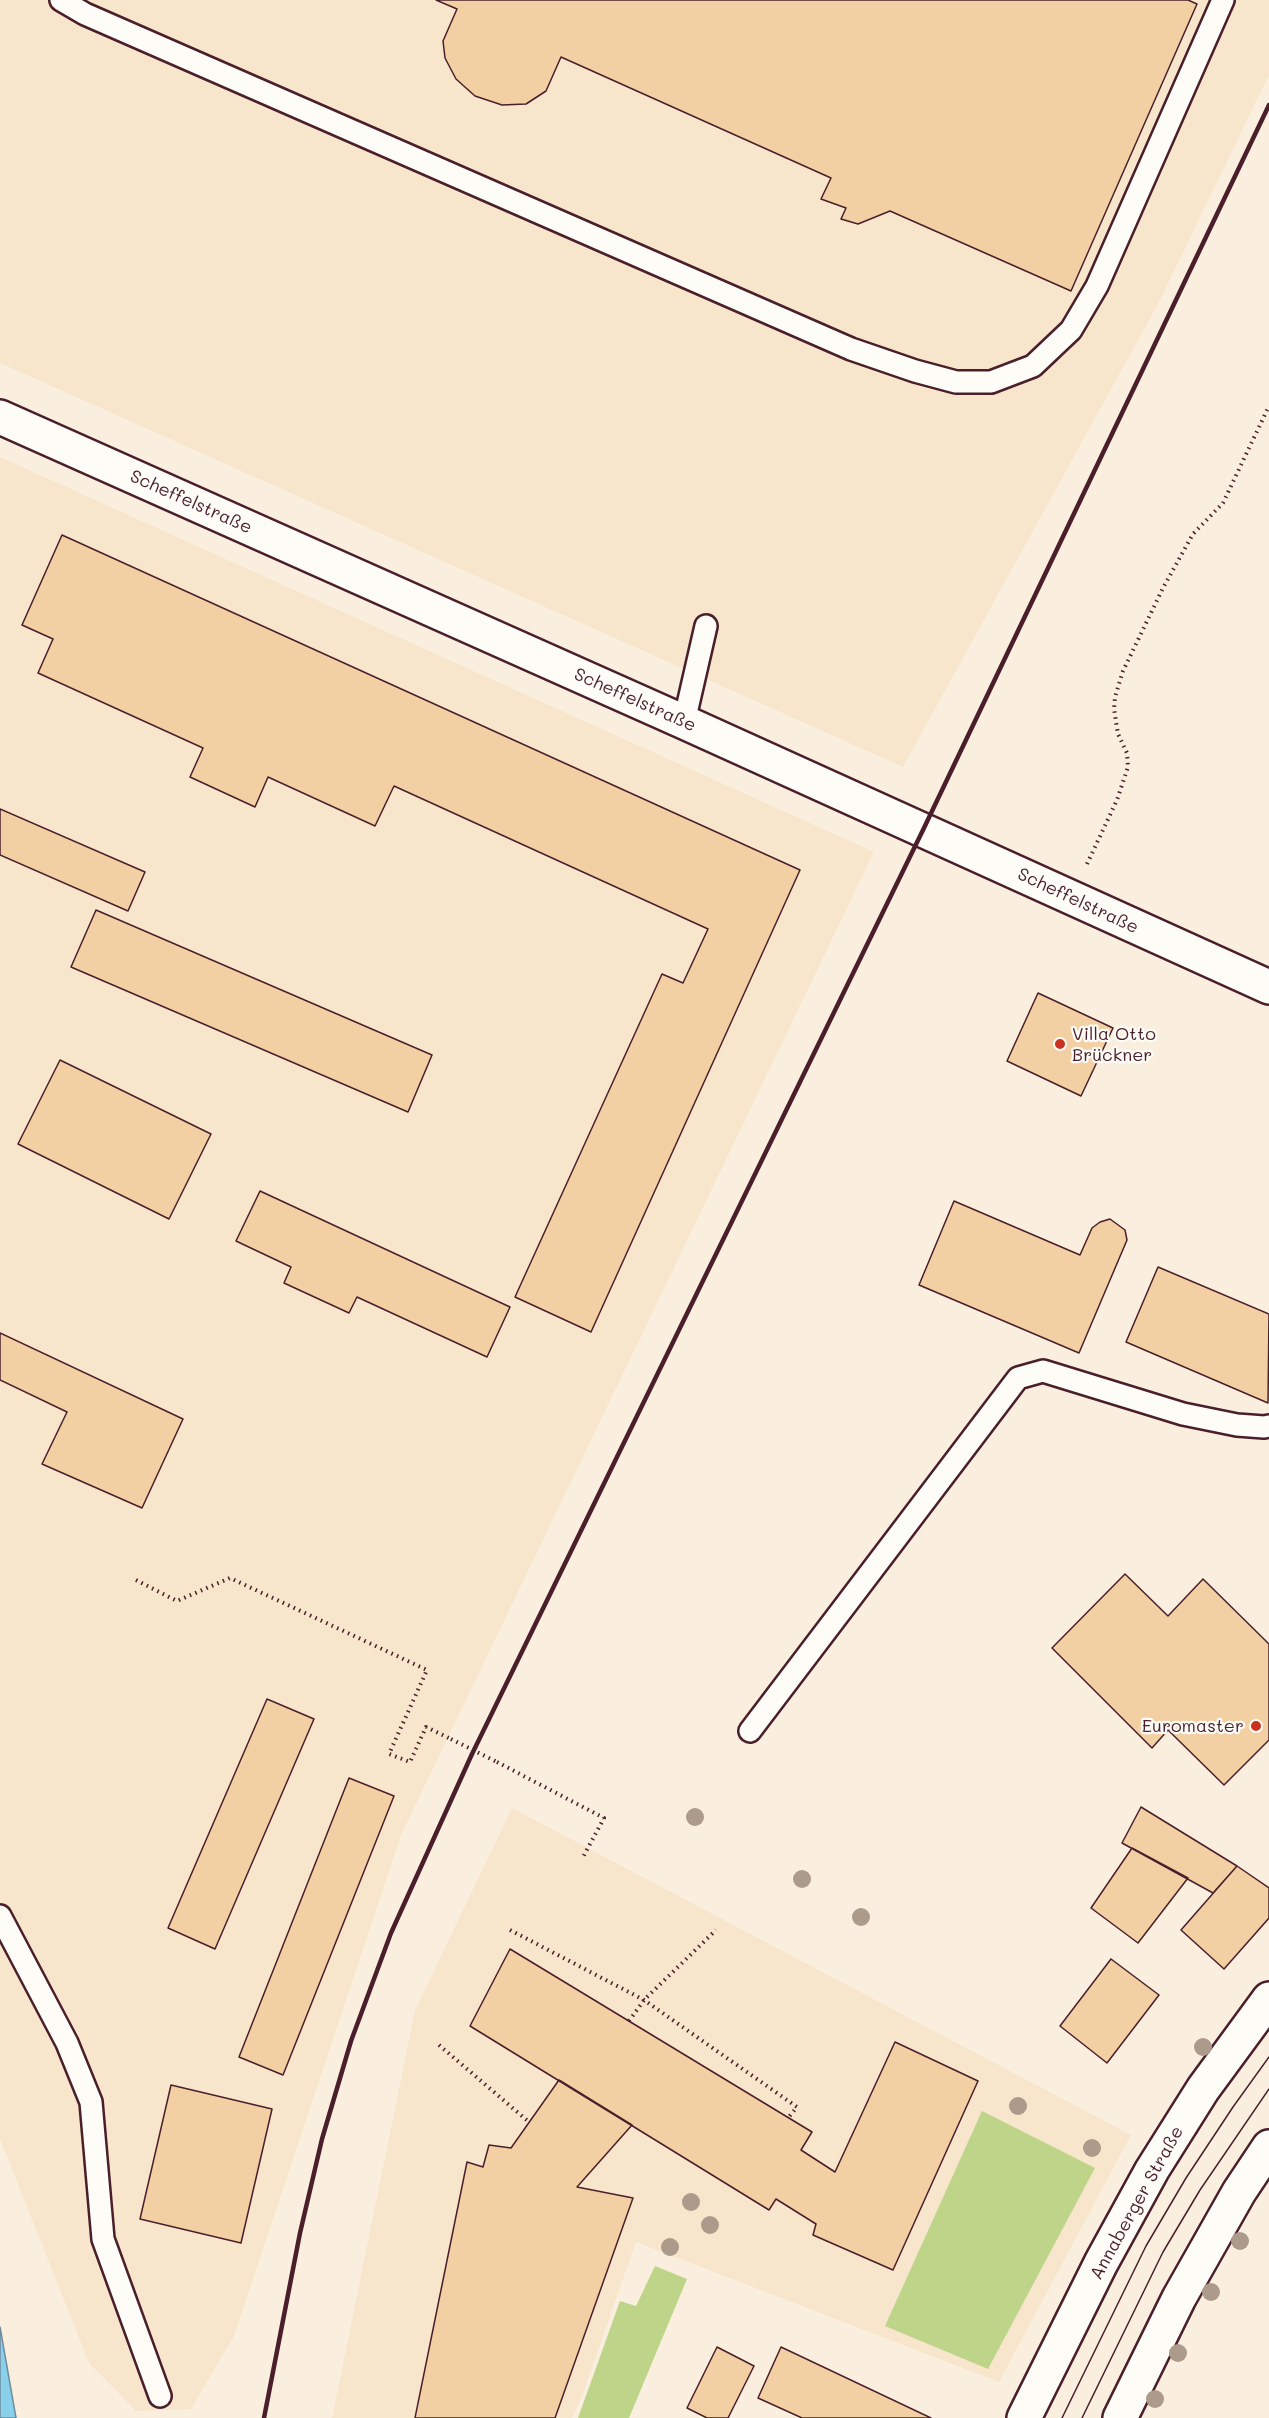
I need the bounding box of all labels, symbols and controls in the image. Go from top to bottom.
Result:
street label: Scheffelstraße [127,465,255,539]
street label: Scheffelstraße [571,663,699,737]
street label: Scheffelstraße [1014,863,1142,939]
place label: Villa Otto Brückner [1072,1023,1156,1066]
marker: Villa Otto Brückner [1053,1037,1067,1051]
place label: Euromaster [1142,1715,1244,1737]
marker: Euromaster [1249,1719,1263,1733]
street label: Annaberger Straße [1086,2122,1188,2284]

